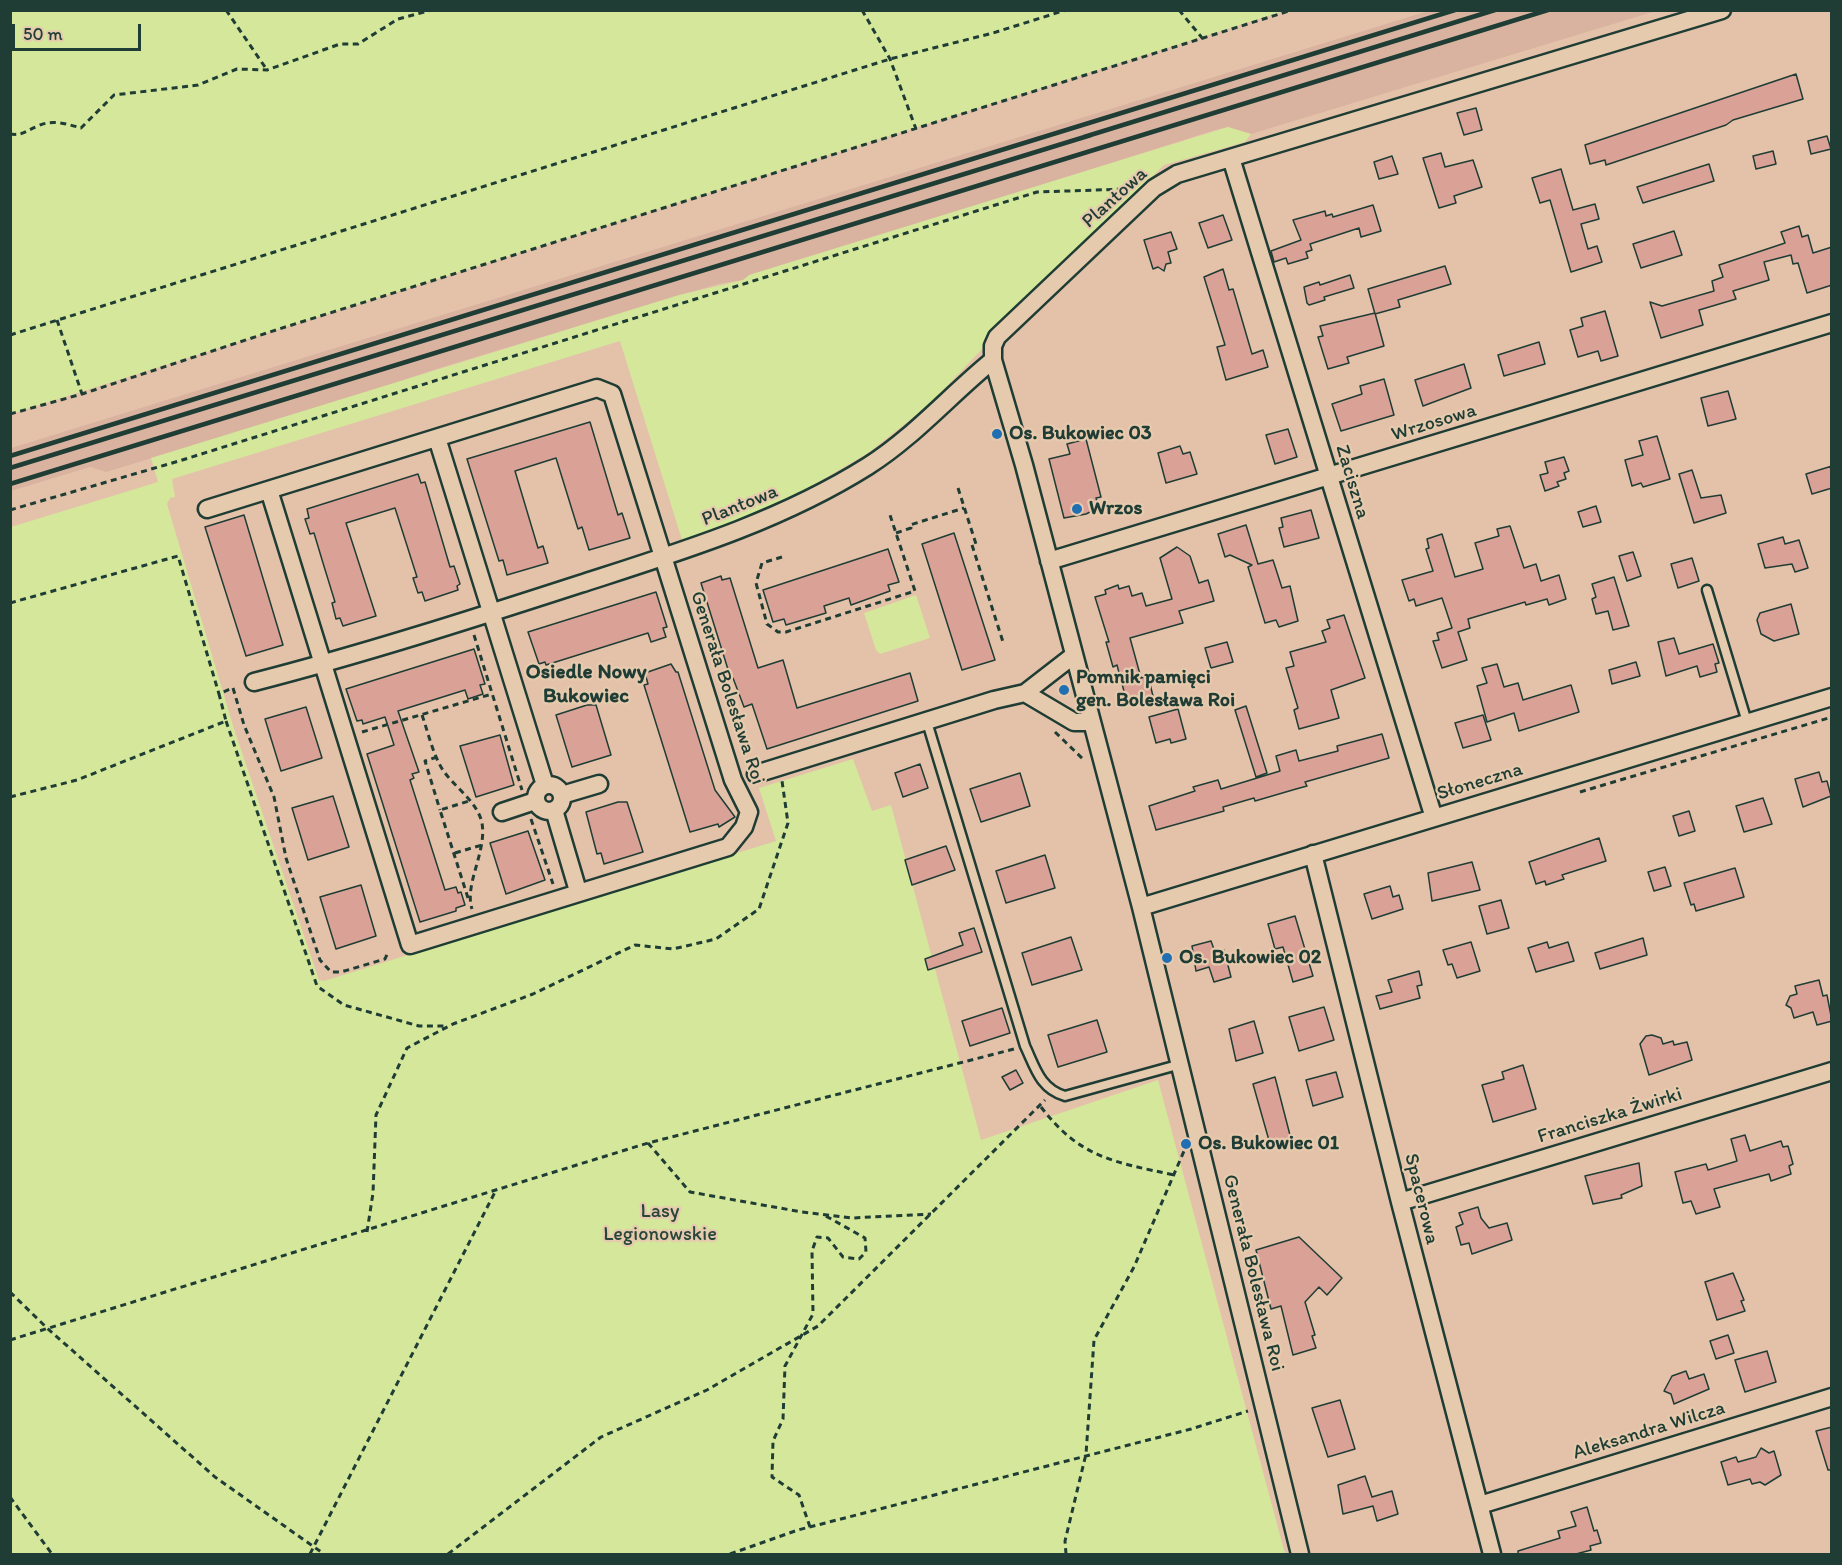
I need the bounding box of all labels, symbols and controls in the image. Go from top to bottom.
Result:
scale bar [15,12,144,50]
text: 50 m [23,23,63,45]
street label: Plantowa [1077,162,1153,234]
street label: Wrzosowa [1389,399,1479,447]
place label: Os. Bukowiec 03 [1009,422,1152,446]
marker: Os. Bukowiec 03 [990,427,1004,441]
street label: Zaciszna [1329,442,1375,522]
street label: Plantowa [698,480,782,532]
place label: Wrzos [1089,497,1142,521]
marker: Wrzos [1070,502,1084,516]
street label: Generała Bolesława Roi [684,588,770,788]
district label: Osiedle Nowy Bukowiec [525,660,647,710]
place label: Pomnik pamięci gen. Bolesława Roi [1076,666,1235,713]
marker: Pomnik pamięci gen. Bolesława Roi [1057,683,1071,697]
street label: Słoneczna [1434,758,1526,806]
place label: Os. Bukowiec 02 [1179,946,1321,970]
marker: Os. Bukowiec 02 [1160,951,1174,965]
street label: Franciszka Żwirki [1535,1083,1685,1149]
place label: Os. Bukowiec 01 [1198,1132,1339,1156]
marker: Os. Bukowiec 01 [1179,1137,1193,1151]
street label: Spacerowa [1398,1151,1444,1247]
street label: Generała Bolesława Roi [1217,1172,1289,1374]
park label: Lasy Legionowskie [603,1200,717,1247]
street label: Aleksandra Wilcza [1570,1396,1728,1466]

